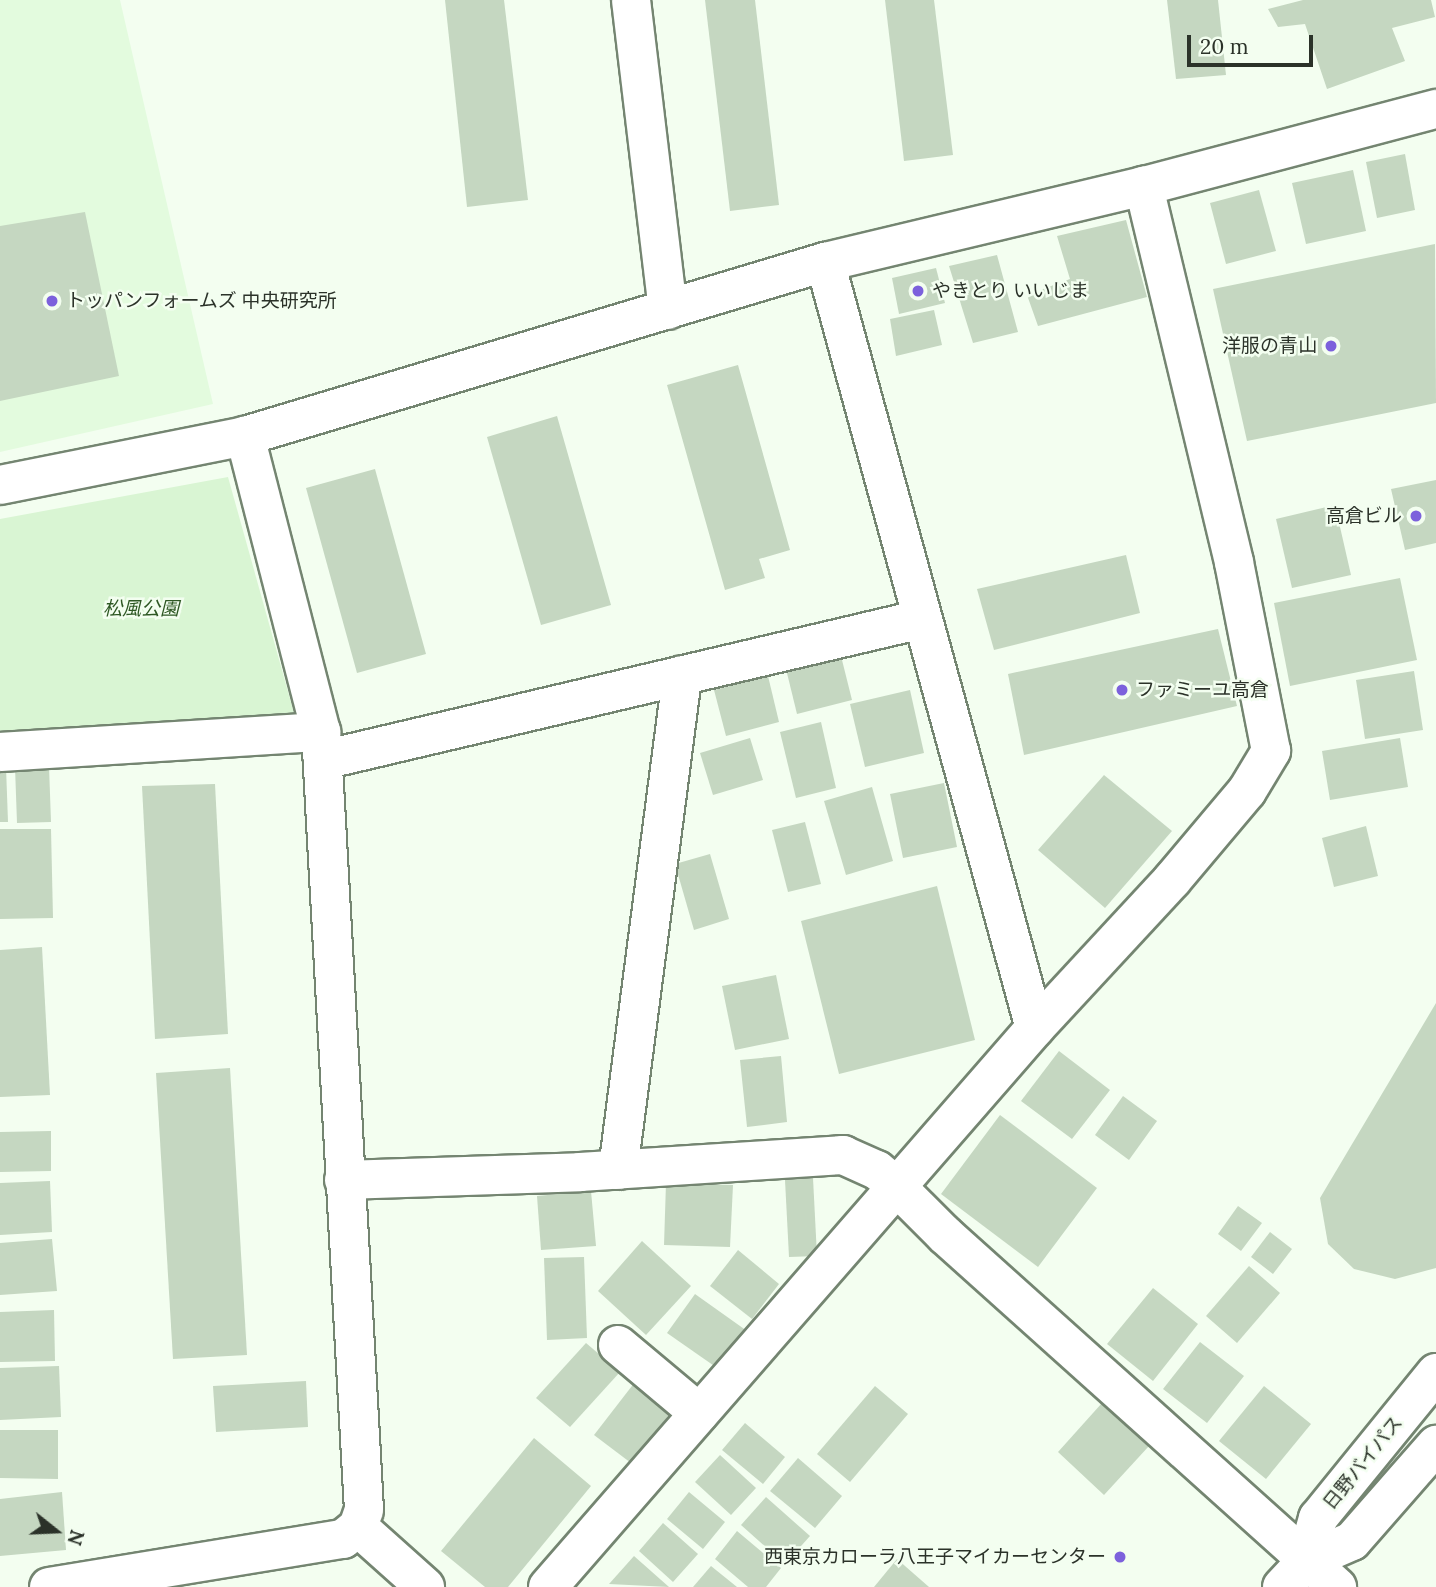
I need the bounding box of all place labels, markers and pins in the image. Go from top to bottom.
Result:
place label: やきとり いいじま [932,280,1089,302]
marker: やきとり いいじま [910,283,926,299]
place label: トッパンフォームズ 中央研究所 [66,290,337,312]
marker: トッパンフォームズ 中央研究所 [44,293,60,309]
place label: 洋服の青山 [1222,335,1317,357]
marker: 洋服の青山 [1323,338,1339,354]
place label: 高倉ビル [1326,505,1402,527]
marker: 高倉ビル [1408,508,1424,524]
place label: ファミーユ高倉 [1136,679,1269,701]
marker: ファミーユ高倉 [1114,682,1130,698]
place label: 西東京カローラ八王子マイカーセンター [764,1546,1106,1568]
marker: 西東京カローラ八王子マイカーセンター [1112,1549,1128,1565]

